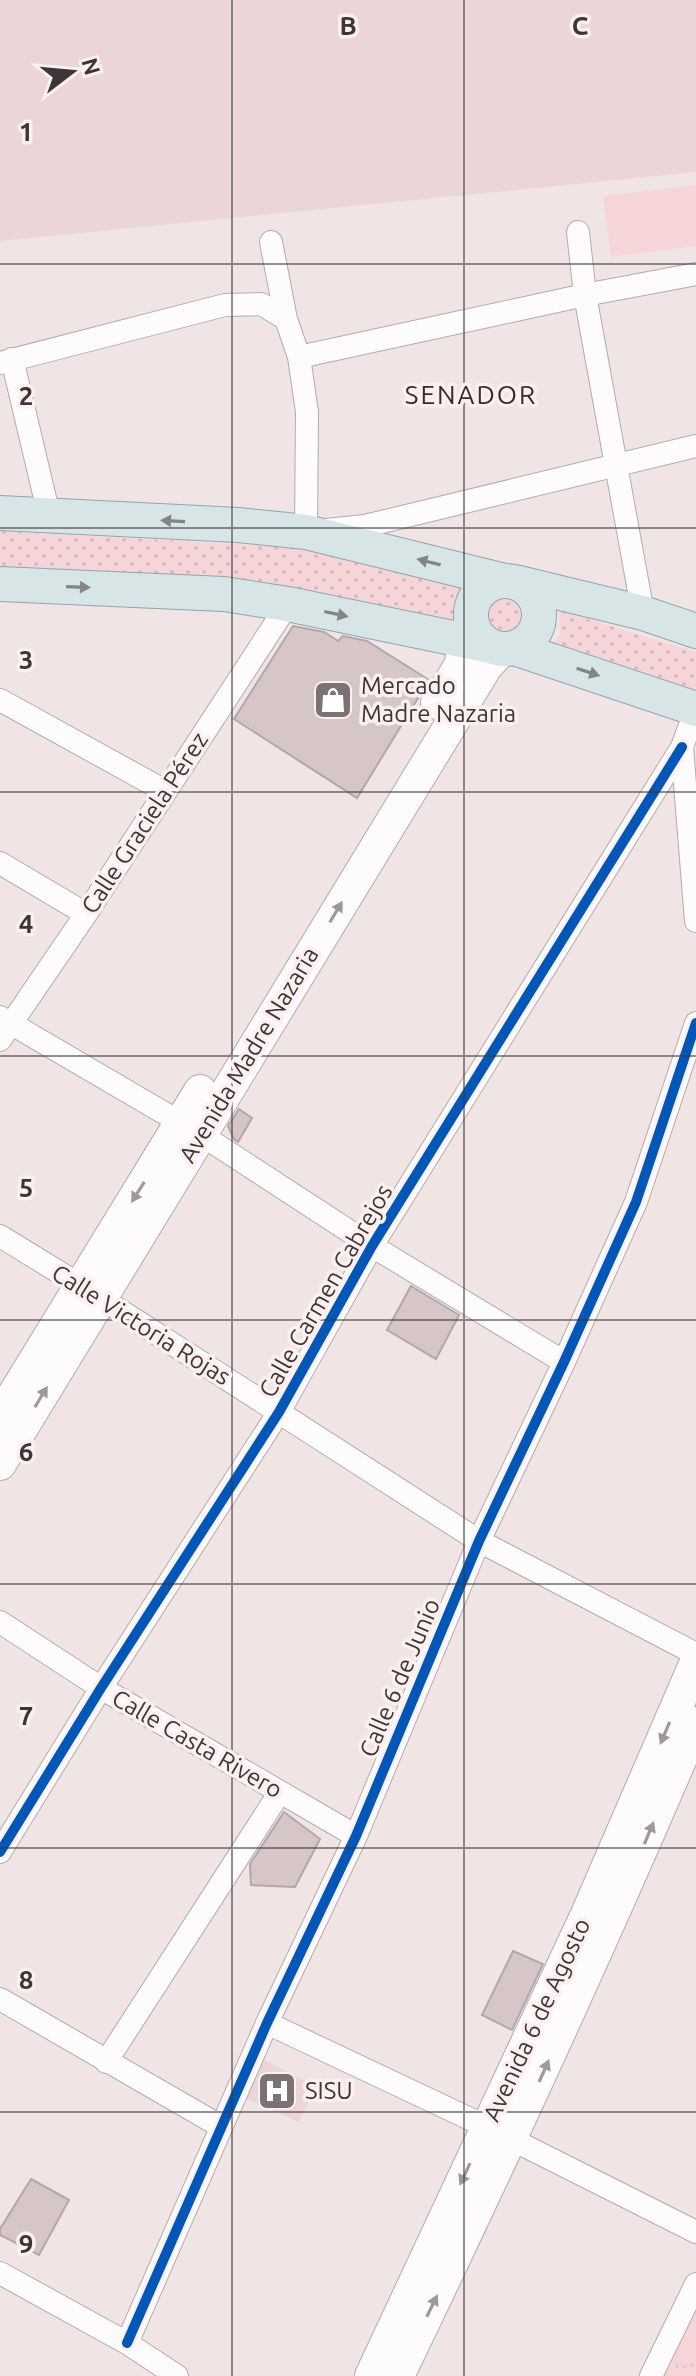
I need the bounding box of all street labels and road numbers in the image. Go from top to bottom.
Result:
street label: Calle Graciela Pérez [76,727,213,918]
street label: Avenida Madre Nazaria [173,942,324,1167]
street label: Calle Carmen Cabrejos [254,1179,398,1402]
street label: Calle Victoria Rojas [47,1259,235,1390]
street label: Calle 6 de Junio [354,1595,445,1761]
street label: Calle Casta Rivero [107,1684,287,1803]
street label: Avenida 6 de Agosto [478,1914,595,2125]

